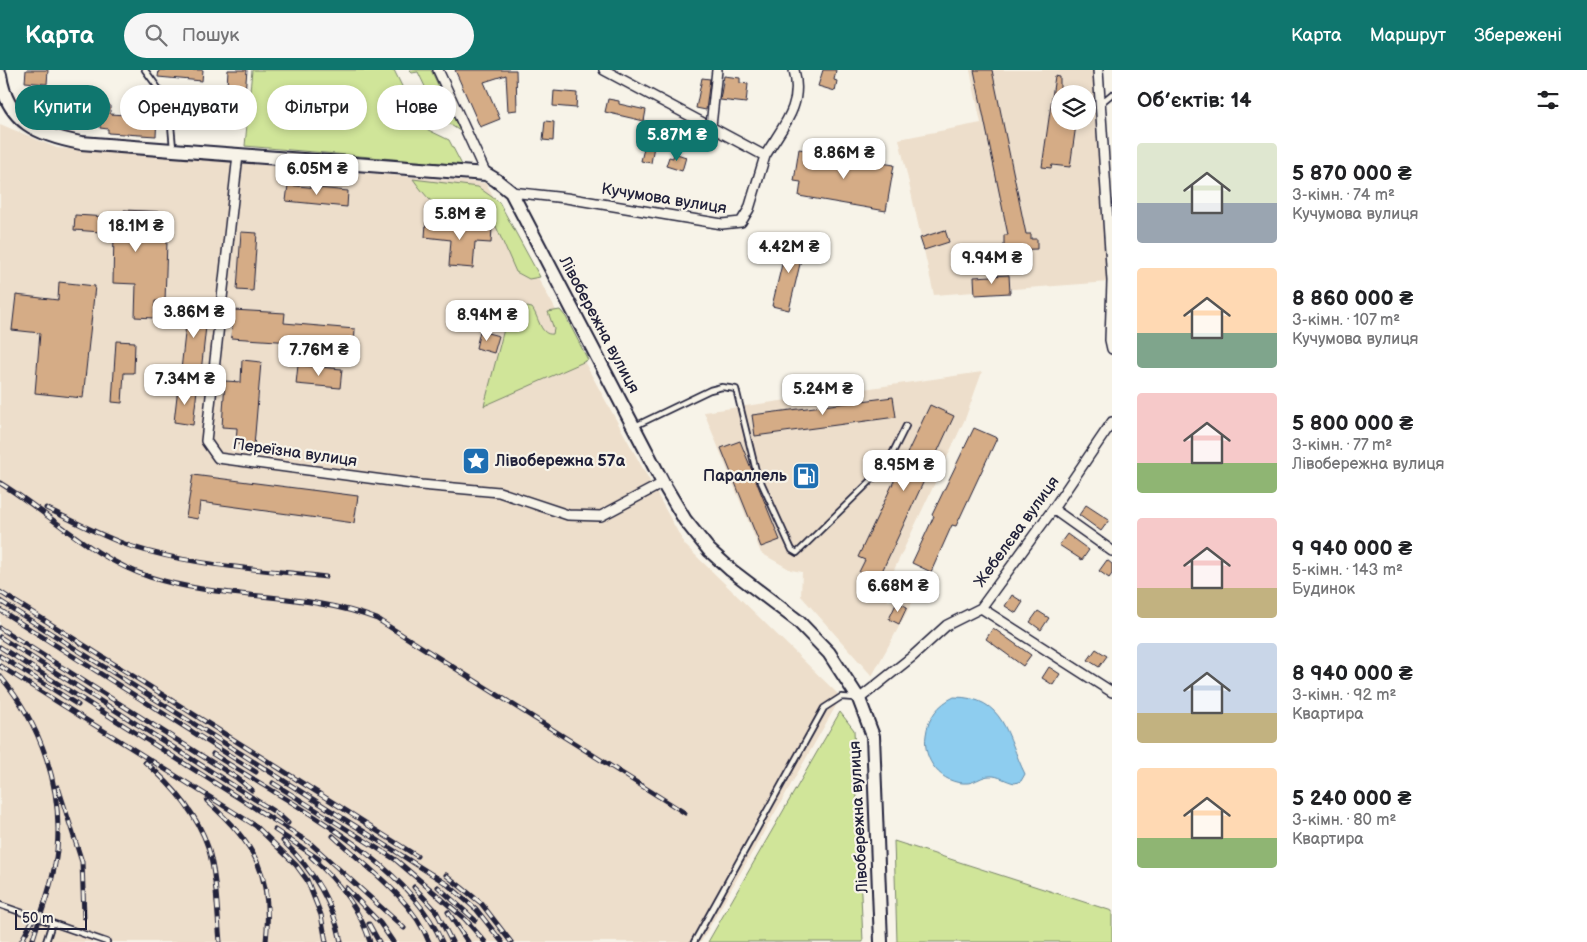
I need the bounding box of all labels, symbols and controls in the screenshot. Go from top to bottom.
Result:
search box [124,13,474,58]
text: Карта [25,21,94,50]
icon: search [142,21,170,49]
text: Пошук [182,24,239,47]
text: Карта [1291,25,1342,46]
text: Маршрут [1370,25,1446,46]
text: Збережені [1474,25,1562,46]
chip: Купити [15,85,110,130]
chip: Орендувати [120,85,257,130]
chip: Фільтри [267,85,367,130]
chip: Нове [377,85,456,130]
map controls [1051,85,1096,130]
button: layers [1051,85,1096,130]
icon: filters [1534,86,1562,114]
text: Об’єктів: 14 [1137,88,1252,113]
pin: 5.87M ₴ [631,119,723,162]
text: 5.87M ₴ [647,126,707,145]
pin: 8.86M ₴ [798,138,890,180]
text: 8.86M ₴ [813,144,875,163]
pin: 6.05M ₴ [271,154,363,196]
text: 6.05M ₴ [286,160,348,179]
text: 5 870 000 ₴ [1292,161,1412,186]
icon: home [1177,163,1237,223]
street label: Кучумова вулиця [600,180,728,218]
text: 3-кімн. · 74 m² [1292,186,1395,205]
pin: 5.8M ₴ [419,198,501,241]
text: 5.8M ₴ [434,205,486,224]
text: Кучумова вулиця [1292,205,1418,224]
pin: 18.1M ₴ [90,210,182,253]
text: 18.1M ₴ [108,217,164,236]
pin: 4.42M ₴ [743,232,835,274]
text: 4.42M ₴ [759,238,819,257]
pin: 9.94M ₴ [946,242,1038,285]
text: 9.94M ₴ [962,249,1022,268]
street label: Лівобережна вулиця [554,252,643,397]
text: 8 860 000 ₴ [1292,286,1413,311]
icon: home [1177,288,1237,348]
pin: 3.86M ₴ [148,296,240,339]
pin: 8.94M ₴ [441,300,533,342]
text: 3.86M ₴ [164,303,224,322]
text: 8.94M ₴ [457,306,517,325]
text: 3-кімн. · 107 m² [1292,311,1400,330]
text: Кучумова вулиця [1292,330,1418,349]
pin: 7.76M ₴ [273,334,365,377]
text: 7.76M ₴ [289,341,349,360]
pin: 7.34M ₴ [139,364,231,406]
text: 7.34M ₴ [155,370,215,389]
pin: 5.24M ₴ [777,374,869,416]
text: 5.24M ₴ [793,380,853,399]
text: 5 800 000 ₴ [1292,411,1413,436]
icon: home [1177,413,1237,473]
street label: Переїзна вулиця [232,435,358,471]
text: 3-кімн. · 77 m² [1292,436,1392,455]
place icon: Лівобережна 57а [461,446,491,476]
pin: 8.95M ₴ [858,450,950,492]
place label: Лівобережна 57а [494,452,626,471]
text: Лівобережна вулиця [1292,455,1444,474]
text: 8.95M ₴ [874,456,934,475]
fuel station icon: Параллель [791,461,821,491]
place label: Параллель [703,467,788,486]
street label: Жебелєва вулиця [970,473,1064,591]
text: 9 940 000 ₴ [1292,536,1412,561]
icon: home [1177,538,1237,598]
text: 5-кімн. · 143 m² [1292,561,1403,580]
pin: 6.68M ₴ [852,570,944,613]
text: 6.68M ₴ [867,577,929,596]
text: Будинок [1292,580,1355,599]
text: 8 940 000 ₴ [1292,661,1413,686]
icon: home [1177,663,1237,723]
text: 3-кімн. · 92 m² [1292,686,1396,705]
text: Квартира [1292,705,1364,724]
street label: Лівобережна вулиця [846,740,873,895]
text: 5 240 000 ₴ [1292,786,1412,811]
icon: home [1177,788,1237,848]
text: 3-кімн. · 80 m² [1292,811,1397,830]
text: Квартира [1292,830,1364,849]
scale bar [15,907,88,930]
text: 50 m [22,910,54,927]

